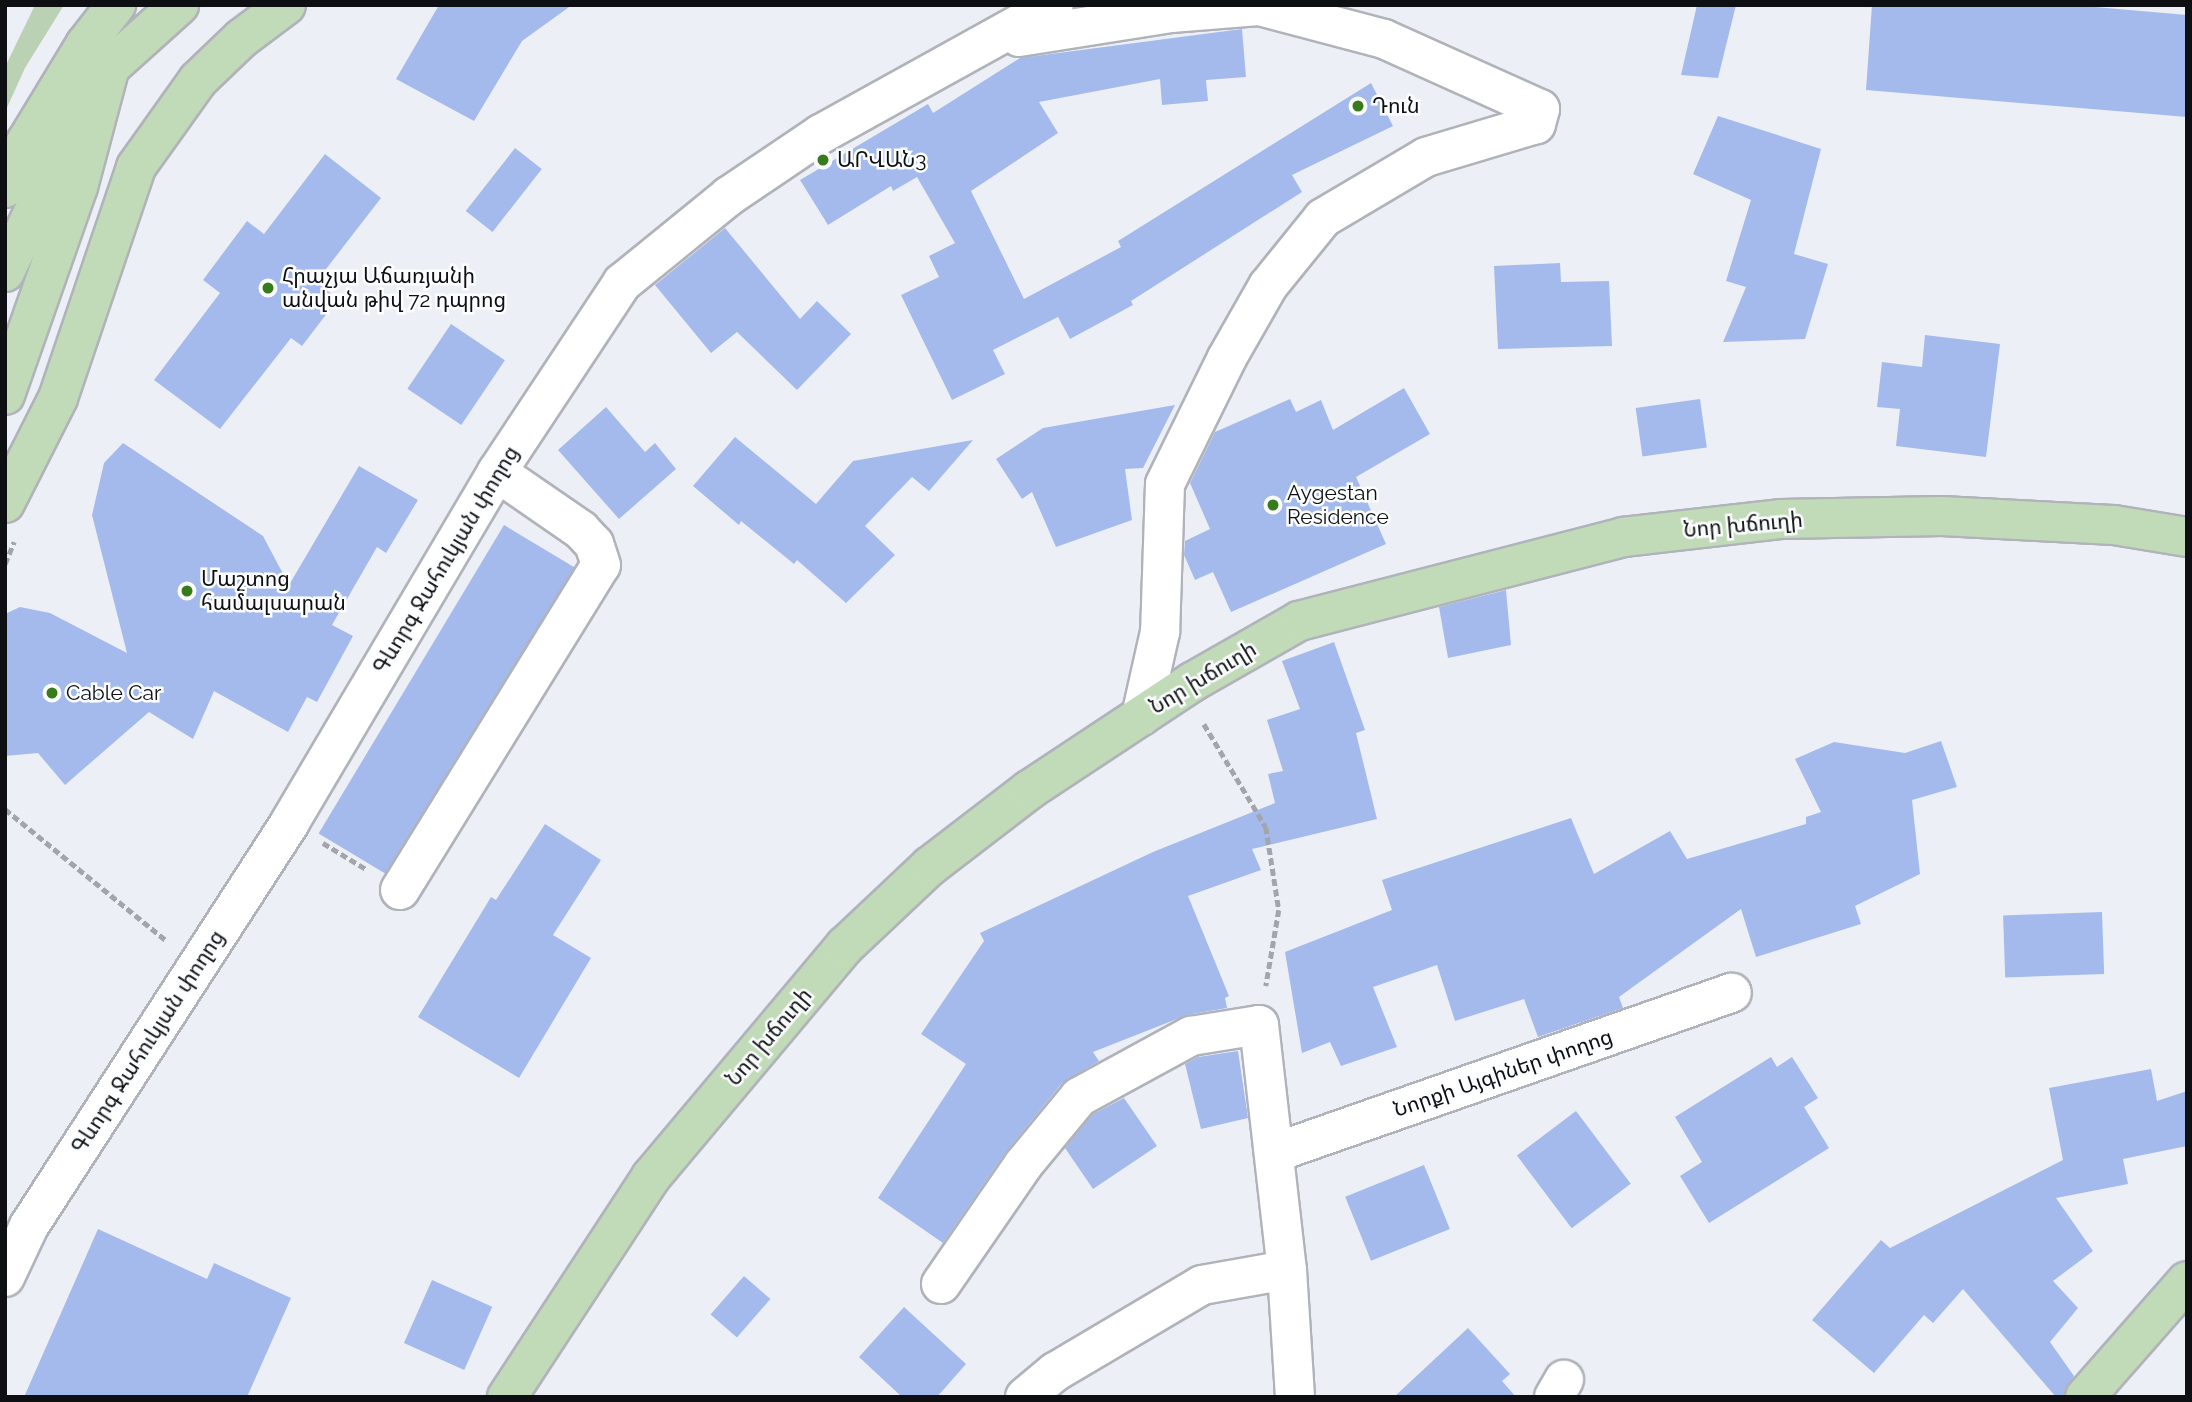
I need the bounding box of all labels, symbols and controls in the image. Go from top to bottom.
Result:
place label: Դուն [1372,93,1420,119]
marker: Դուն [1350,98,1366,114]
place label: ԱՐՎԱՆ3 [837,147,926,173]
marker: ԱՐՎԱՆ3 [815,152,831,168]
place label: Հրաչյա Աճառյանի անվան թիվ 72 դպրոց [282,263,506,313]
marker: Հրաչյա Աճառյանի անվան թիվ 72 դպրոց [260,280,276,296]
street label: Գևորգ Ջահուկյան փողոց [368,442,524,678]
place label: Aygestan Residence [1287,480,1389,530]
marker: Aygestan Residence [1265,497,1281,513]
street label: Նոր խճուղի [1682,507,1804,543]
place label: Մաշտոց համալսարան [201,566,346,616]
marker: Մաշտոց համալսարան [179,583,195,599]
street label: Նոր խճուղի [1145,636,1261,720]
place label: Cable Car [66,680,161,706]
marker: Cable Car [44,685,60,701]
street label: Գևորգ Ջահուկյան փողոց [66,926,230,1158]
street label: Նոր խճուղի [721,983,817,1091]
street label: Նորքի Այգիներ փողոց [1390,1024,1616,1122]

